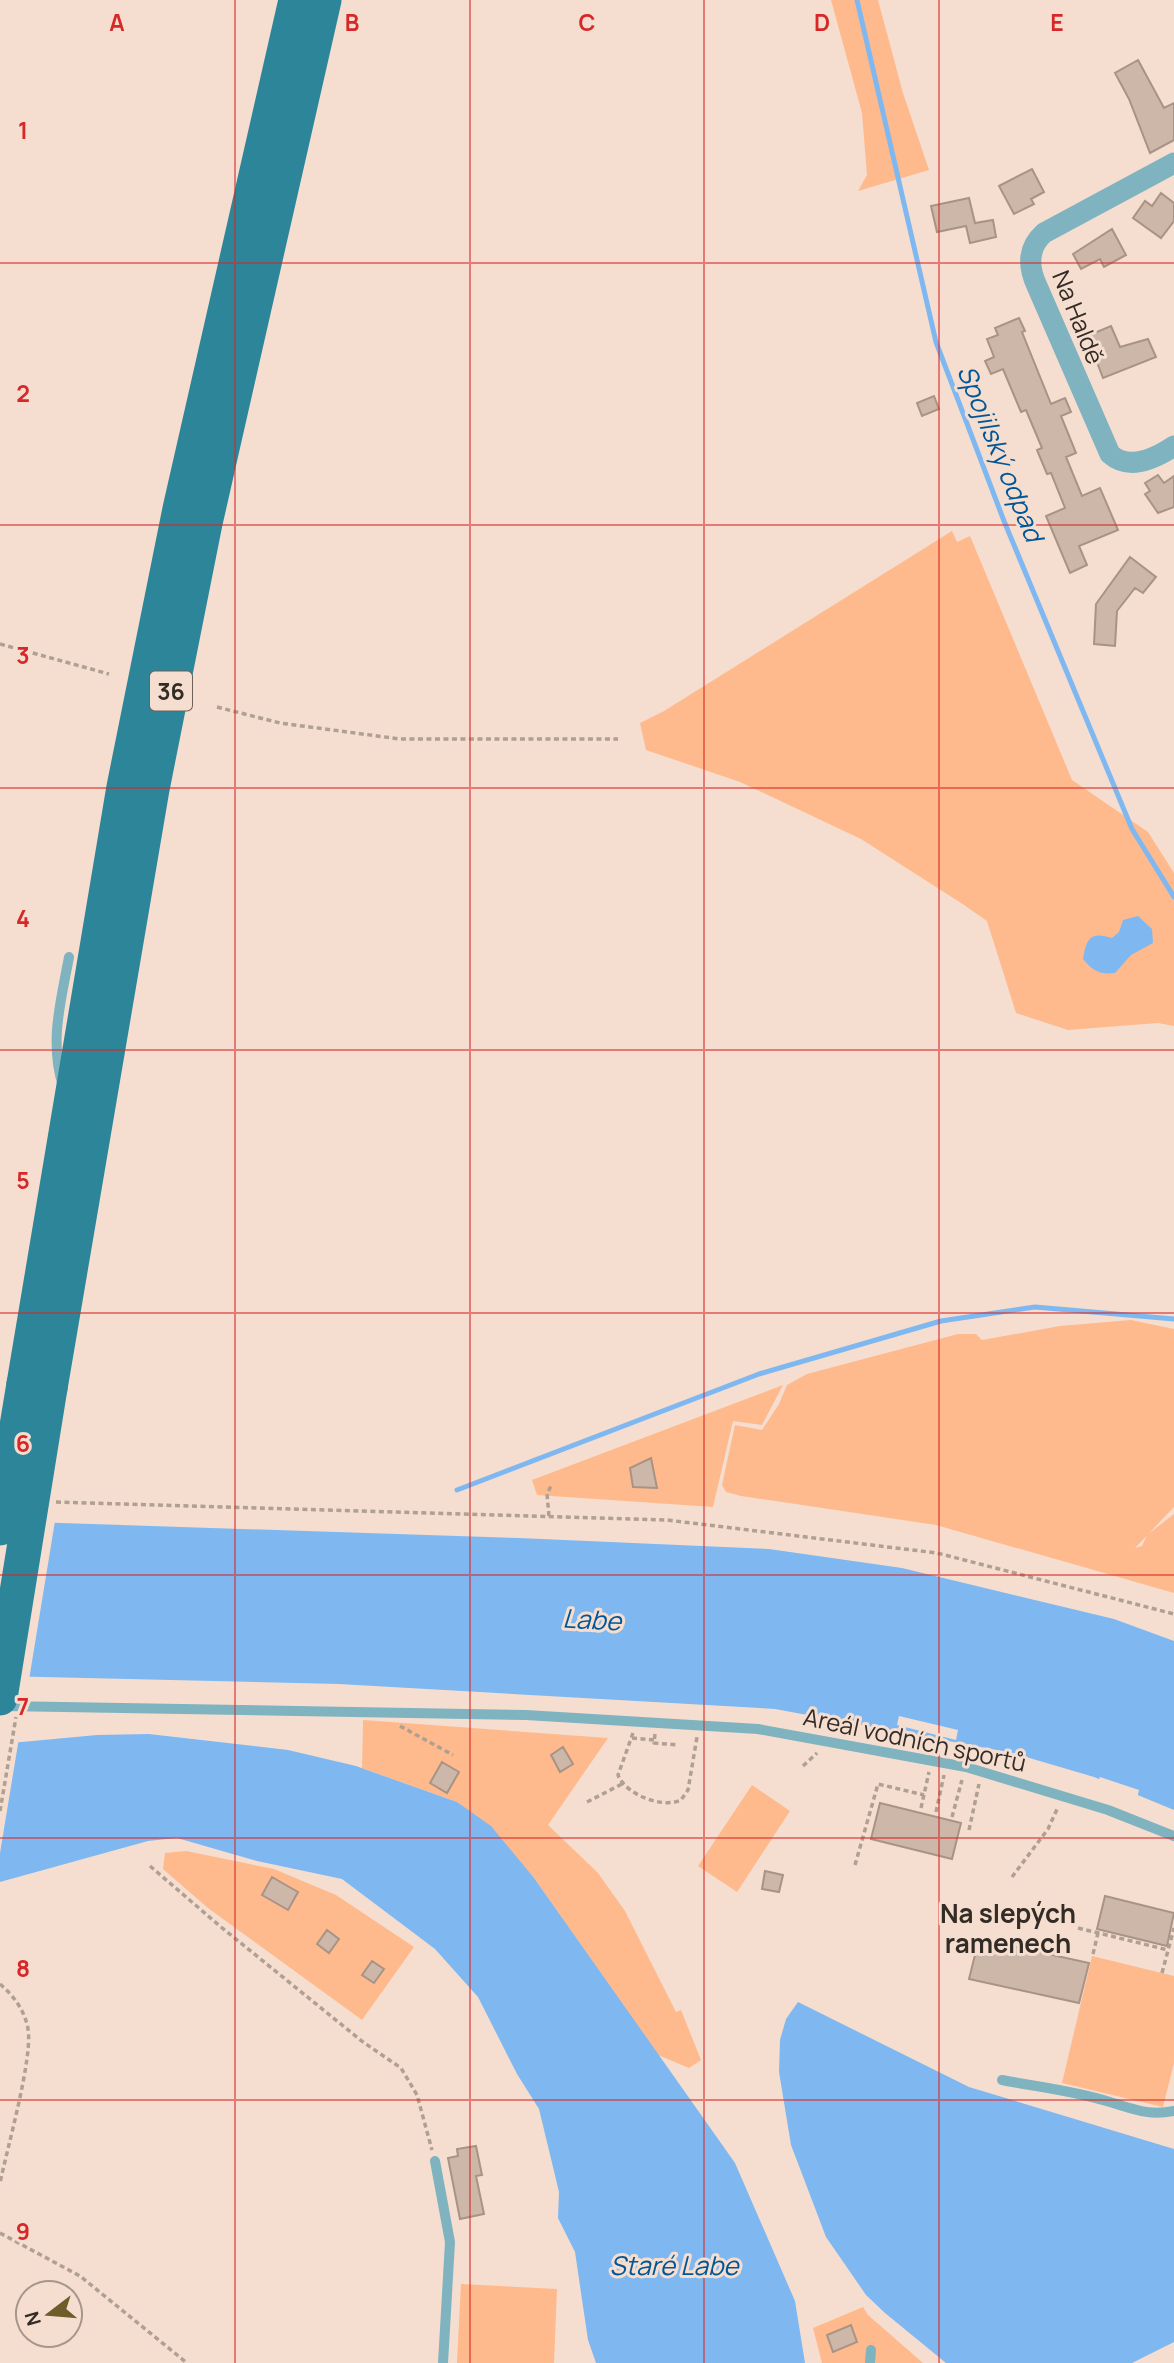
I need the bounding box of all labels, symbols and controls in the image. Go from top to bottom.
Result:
text: A [109,6,125,38]
text: B [345,6,359,38]
text: C [579,6,596,38]
text: D [814,6,830,38]
text: E [1050,6,1064,38]
text: 1 [18,114,28,146]
street label: Na Haldě [1045,265,1113,369]
water label: Spojilský odpad [949,360,1054,550]
text: 2 [16,377,30,409]
text: 3 [16,639,30,671]
road number: 36 [150,671,192,710]
text: 4 [16,902,30,934]
text: 5 [16,1164,30,1196]
text: 6 [16,1427,30,1459]
water label: Labe [562,1599,624,1639]
text: 7 [17,1690,29,1722]
street label: Areál vodních sportů [801,1699,1029,1779]
district label: Na slepých ramenech [940,1895,1076,1961]
text: 8 [16,1952,30,1984]
text: 9 [16,2215,30,2247]
water label: Staré Labe [610,2247,740,2283]
north arrow [14,2279,84,2349]
text: N [18,2309,47,2329]

